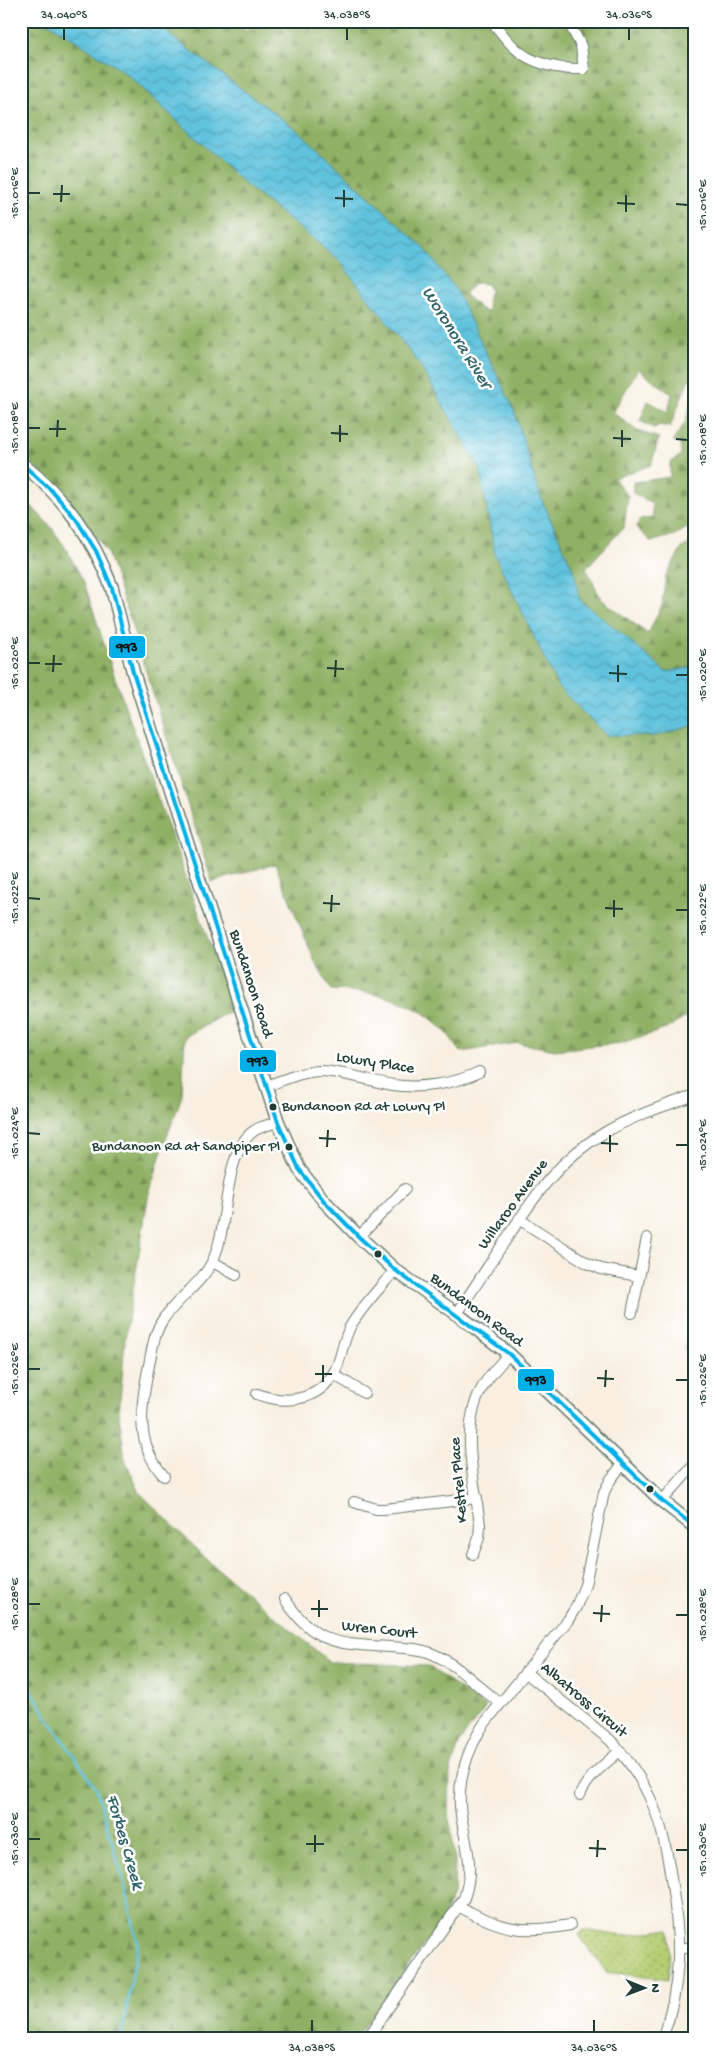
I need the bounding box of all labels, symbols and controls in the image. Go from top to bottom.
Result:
text: 34.040°S [40,9,87,23]
text: 34.038°S [323,9,371,23]
text: 34.036°S [605,9,652,23]
text: 151.016°E [9,167,23,219]
text: 151.016°E [697,179,711,231]
water label: Woronora River [416,283,498,396]
text: 151.018°E [9,402,23,454]
text: 151.018°E [697,414,711,466]
line badge: 993 [108,635,146,659]
text: 151.020°E [9,636,23,690]
text: 993 [115,640,138,657]
text: 151.020°E [697,648,711,702]
text: 151.022°E [9,872,23,925]
text: 151.022°E [697,884,711,937]
street label: Bundanoon Road [223,927,277,1042]
street label: Lowry Place [335,1048,416,1080]
line badge: 993 [239,1049,277,1073]
text: 993 [246,1054,269,1071]
place label: Bundanoon Rd at Lowry Pl [281,1098,445,1116]
marker: Bundanoon Rd at Lowry Pl [268,1102,278,1112]
text: 151.024°E [9,1107,23,1160]
text: 151.024°E [697,1119,711,1172]
place label: Bundanoon Rd at Sandpiper Pl [91,1138,280,1156]
marker: Bundanoon Rd at Sandpiper Pl [284,1142,294,1152]
street label: Willaroo Avenue [475,1155,554,1254]
unlabelled marker [373,1249,383,1259]
street label: Bundanoon Road [425,1269,528,1353]
text: 151.026°E [9,1343,23,1396]
text: 151.026°E [697,1354,711,1407]
line badge: 993 [517,1368,555,1392]
text: 993 [524,1373,547,1390]
street label: Kestrel Place [447,1436,473,1523]
unlabelled marker [645,1484,655,1494]
text: 151.028°E [9,1578,23,1631]
text: 151.028°E [697,1589,711,1642]
street label: Wren Court [340,1618,419,1645]
street label: Albatross Circuit [536,1659,631,1744]
water label: Forbes Creek [100,1792,148,1894]
text: 151.030°E [9,1812,23,1866]
text: 151.030°E [697,1823,711,1877]
north arrow [618,1962,668,2012]
text: N [646,1983,663,1993]
text: 34.038°S [288,2042,336,2056]
text: 34.036°S [570,2042,617,2056]

